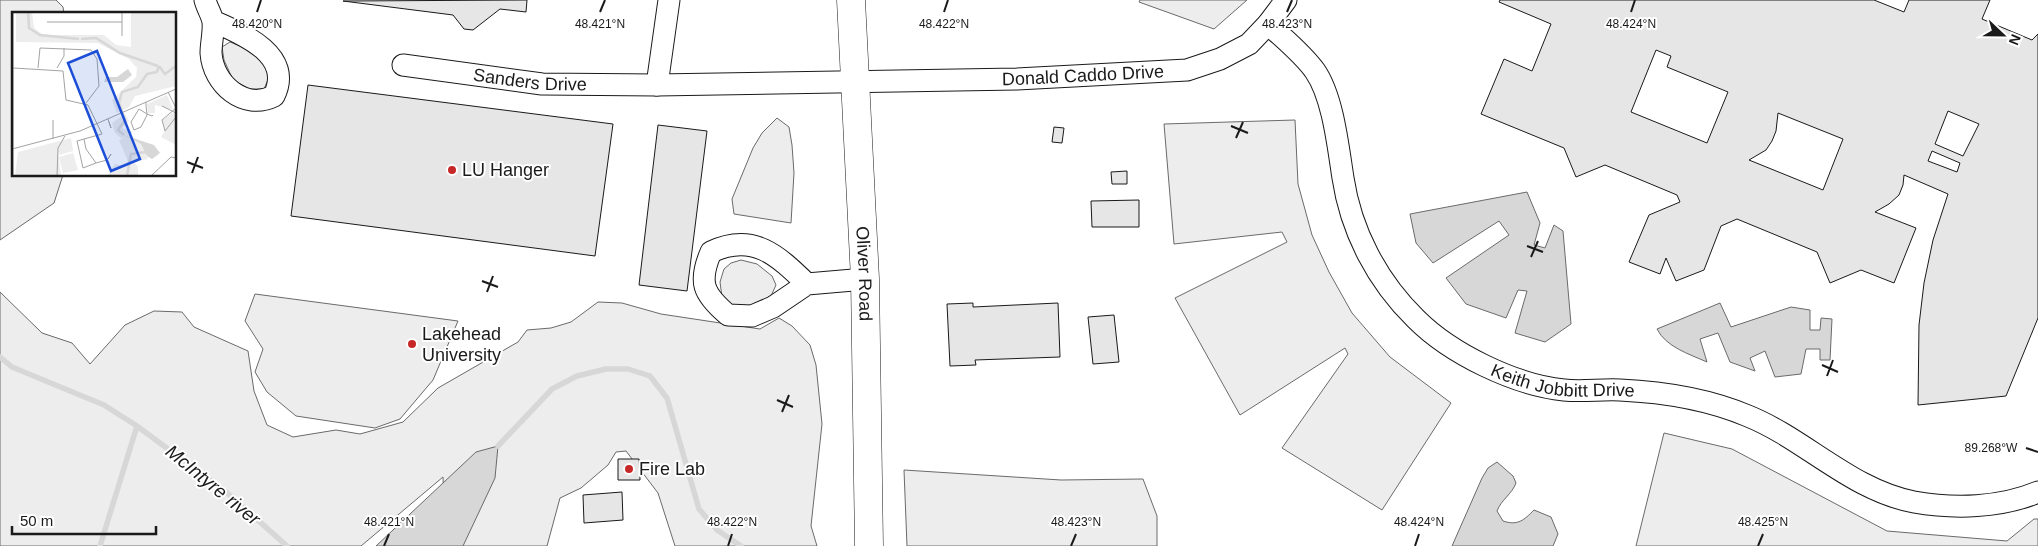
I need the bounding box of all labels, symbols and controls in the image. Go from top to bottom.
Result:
north arrow [1978,10,2028,60]
inset map [12,12,176,176]
text: 48.420°N [232,17,282,31]
text: 48.421°N [575,17,625,31]
text: 48.422°N [919,17,969,31]
text: 48.423°N [1262,17,1312,31]
text: 48.424°N [1606,17,1656,31]
text: N [2006,32,2024,48]
street label: Donald Caddo Drive [1002,61,1165,89]
street label: Sanders Drive [472,65,587,94]
place label: LU Hanger [462,160,549,180]
marker: LU Hanger [446,164,458,176]
street label: Oliver Road [852,226,876,321]
place label: Lakehead University [422,324,501,365]
marker: Lakehead University [406,338,418,350]
street label: Keith Jobbitt Drive [1488,360,1635,401]
water label: McIntyre river [162,441,265,530]
text: 89.268°W [1965,441,2018,455]
place label: Fire Lab [639,459,705,479]
marker: Fire Lab [623,463,635,475]
scale bar [12,504,156,536]
text: 50 m [20,512,53,529]
text: 48.421°N [364,515,414,529]
text: 48.422°N [707,515,757,529]
text: 48.423°N [1051,515,1101,529]
text: 48.424°N [1394,515,1444,529]
text: 48.425°N [1738,515,1788,529]

